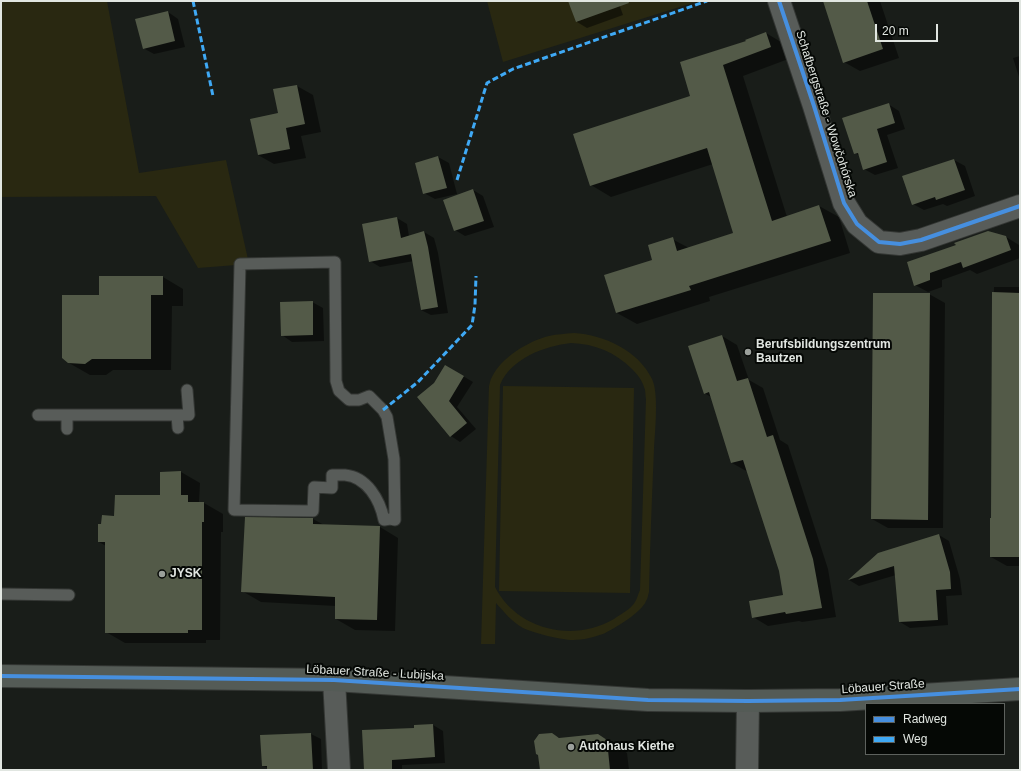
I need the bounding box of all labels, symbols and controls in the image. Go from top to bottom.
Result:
scale bar [877,16,940,42]
text: 20 m [882,24,909,38]
street label: Schafbergstraße - Wowčohórska [792,29,860,199]
place label: Berufsbildungszentrum Bautzen [756,338,891,366]
marker: Berufsbildungszentrum Bautzen [743,347,753,357]
place label: JYSK [170,567,201,581]
marker: JYSK [157,569,167,579]
street label: Löbauer Straße - Lubijska [306,662,444,684]
street label: Löbauer Straße [841,677,925,697]
legend [865,703,1005,755]
text: Radweg [903,712,947,726]
text: Weg [903,732,927,746]
place label: Autohaus Kiethe [579,740,674,754]
marker: Autohaus Kiethe [566,742,576,752]

